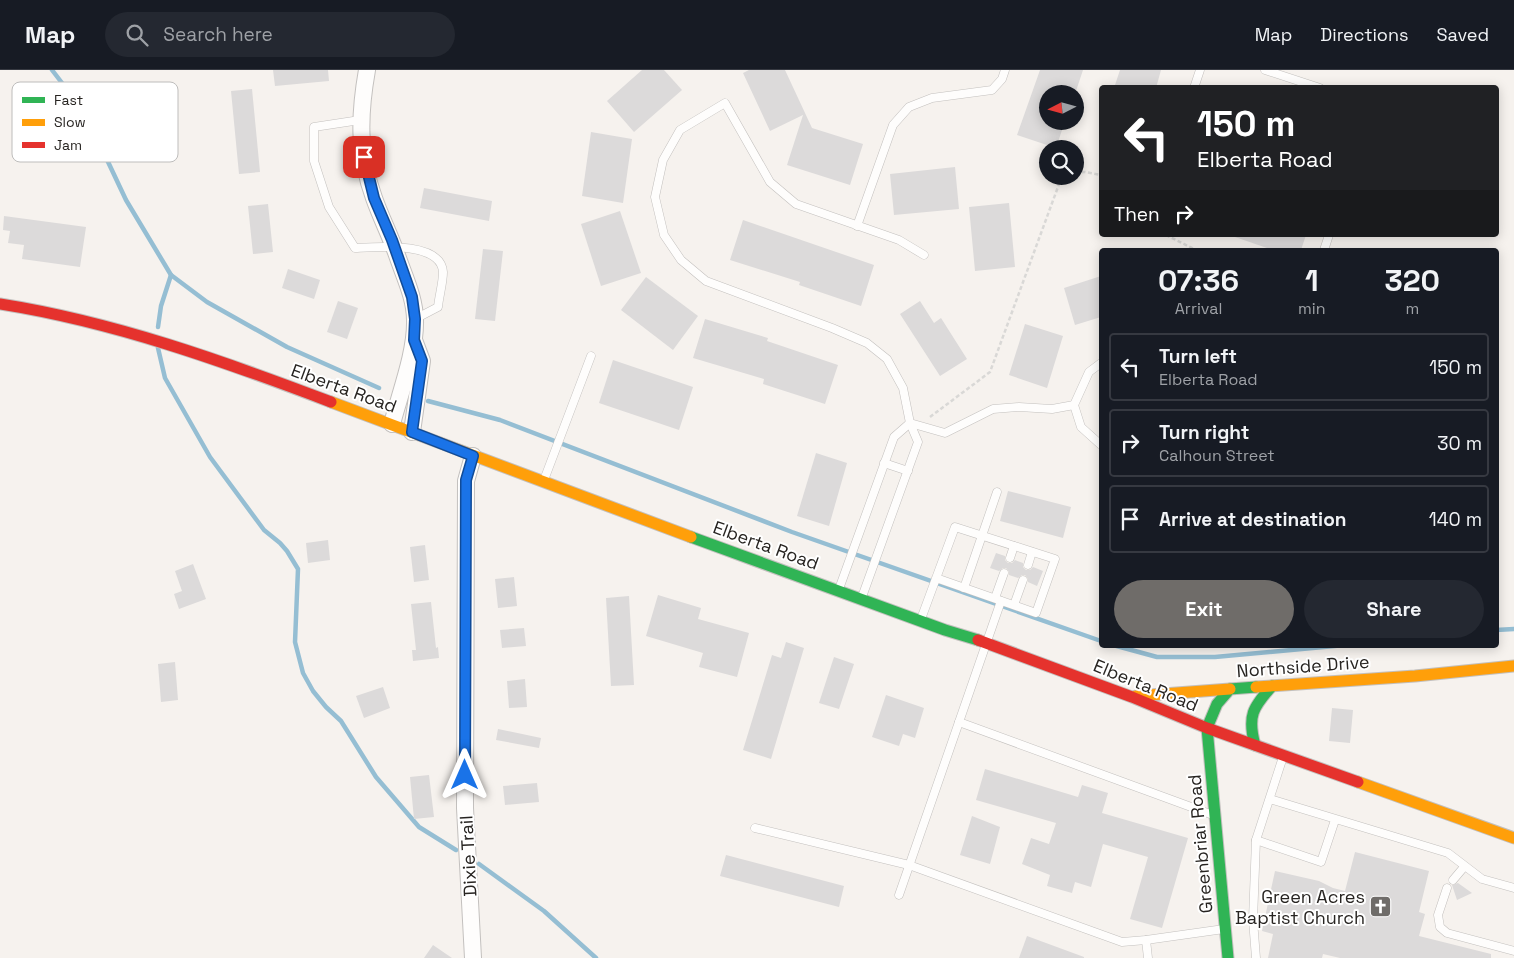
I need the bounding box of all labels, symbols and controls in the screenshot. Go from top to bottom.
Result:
search box [105,12,455,57]
text: Map [25,19,75,50]
icon: search [123,21,151,49]
text: Search here [163,22,273,47]
text: Map [1255,23,1292,46]
text: Directions [1320,23,1409,46]
text: Saved [1437,23,1489,46]
legend [12,82,178,162]
north arrow [1039,85,1084,130]
map controls [1039,85,1084,185]
text: Fast [54,91,83,109]
text: 150 m [1197,102,1295,146]
icon: left [1114,105,1179,170]
text: Slow [54,113,86,131]
text: Jam [54,136,82,154]
pin [343,136,385,178]
button: search [1039,140,1084,185]
icon: arrive [350,143,378,171]
text: Elberta Road [1197,145,1333,173]
icon: right [1170,200,1198,228]
text: Then [1114,202,1160,227]
text: 07:36 [1158,261,1239,300]
text: 1 [1305,261,1319,300]
text: 320 [1385,261,1440,300]
text: Arrival [1175,298,1222,319]
text: min [1298,298,1326,319]
text: m [1405,298,1419,319]
text: Turn left [1159,344,1237,369]
icon: left [1116,353,1144,381]
text: 150 m [1429,355,1482,380]
street label: Elberta Road [288,358,400,418]
text: Elberta Road [1159,369,1258,390]
text: Turn right [1159,420,1249,445]
icon: right [1116,429,1144,457]
text: 30 m [1437,431,1482,456]
text: Calhoun Street [1159,445,1275,466]
icon: arrive [1116,505,1144,533]
text: Arrive at destination [1159,507,1347,532]
text: 140 m [1429,507,1482,532]
street label: Elberta Road [710,515,822,575]
button: Exit [1114,580,1294,638]
button: Share [1304,580,1484,638]
street label: Northside Drive [1236,650,1370,682]
street label: Elberta Road [1090,654,1202,716]
position arrow [438,748,490,800]
street label: Greenbriar Road [1182,774,1218,914]
street label: Dixie Trail [454,815,482,897]
place label: Green Acres Baptist Church [1235,885,1365,929]
church icon: Green Acres Baptist Church [1369,894,1393,918]

